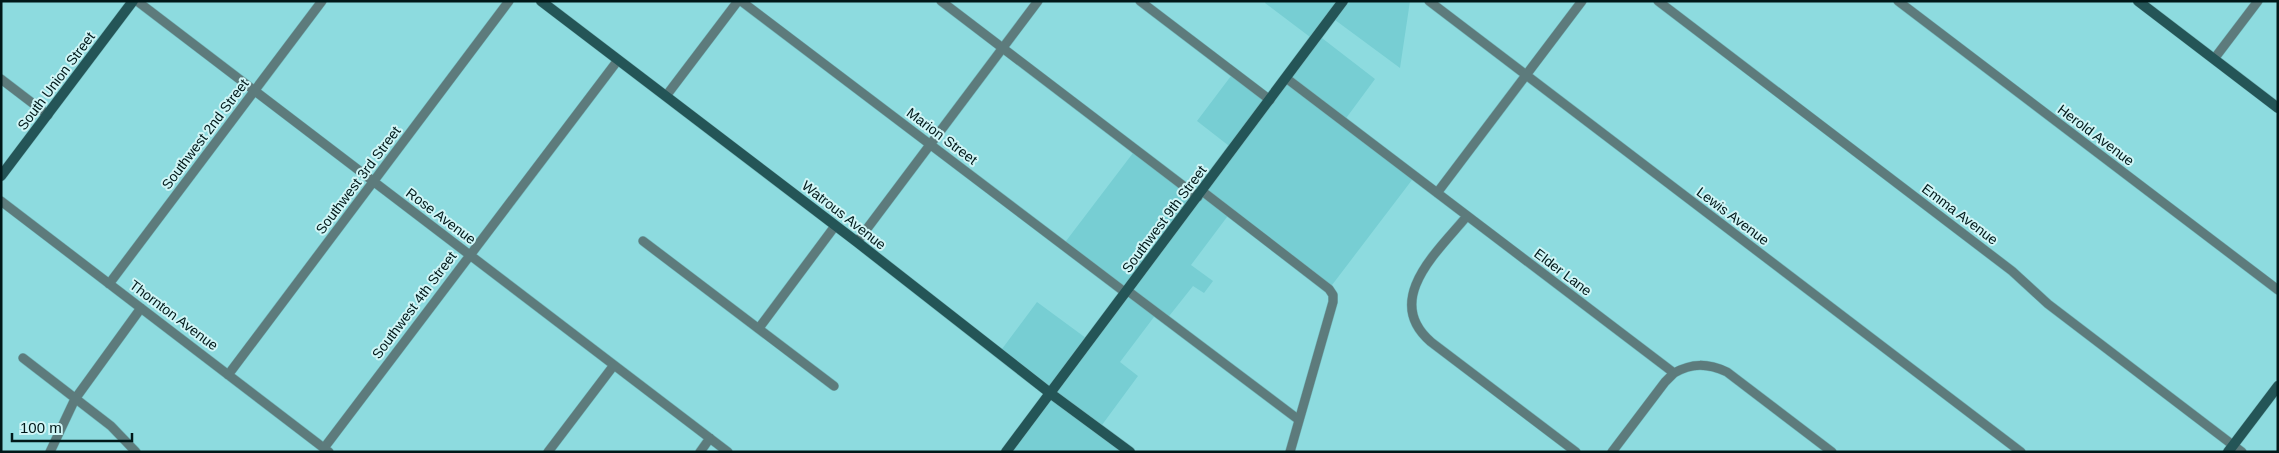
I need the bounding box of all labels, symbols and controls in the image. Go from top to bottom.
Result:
street label: South Union Street [14,29,98,133]
street label: Southwest 2nd Street [158,76,252,192]
street label: Herold Avenue [2055,101,2138,169]
street label: Marion Street [904,104,980,168]
street label: Southwest 3rd Street [312,123,404,237]
street label: Southwest 9th Street [1119,162,1210,276]
street label: Watrous Avenue [799,177,889,253]
street label: Emma Avenue [1919,180,2001,248]
street label: Lewis Avenue [1694,184,1772,248]
street label: Rose Avenue [403,185,479,248]
street label: Elder Lane [1531,245,1595,299]
street label: Southwest 4th Street [369,248,460,362]
street label: Thornton Avenue [127,277,221,354]
scale bar [12,410,132,442]
text: 100 m [20,419,62,436]

